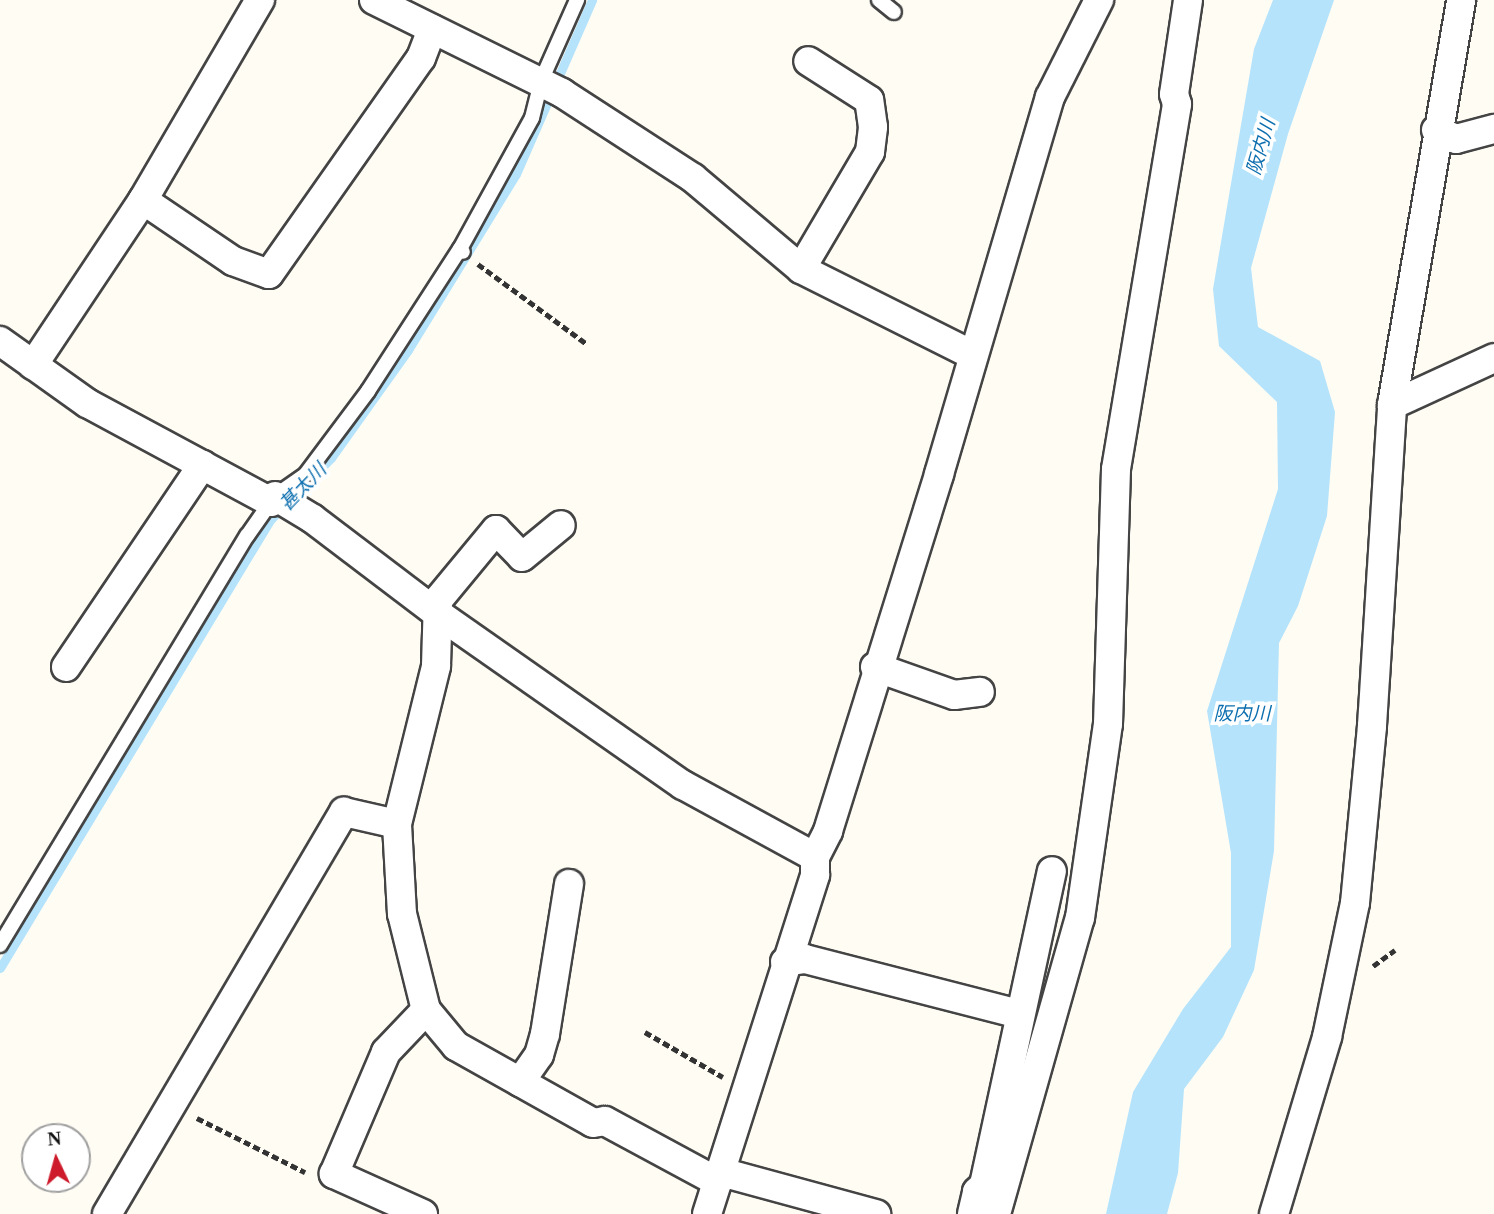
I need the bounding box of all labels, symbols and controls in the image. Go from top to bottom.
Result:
water label: 阪内川 [1242,116,1280,178]
water label: 甚太川 [275,459,331,515]
water label: 阪内川 [1214,703,1270,725]
north arrow [21,1123,91,1193]
text: N [47,1128,62,1150]

